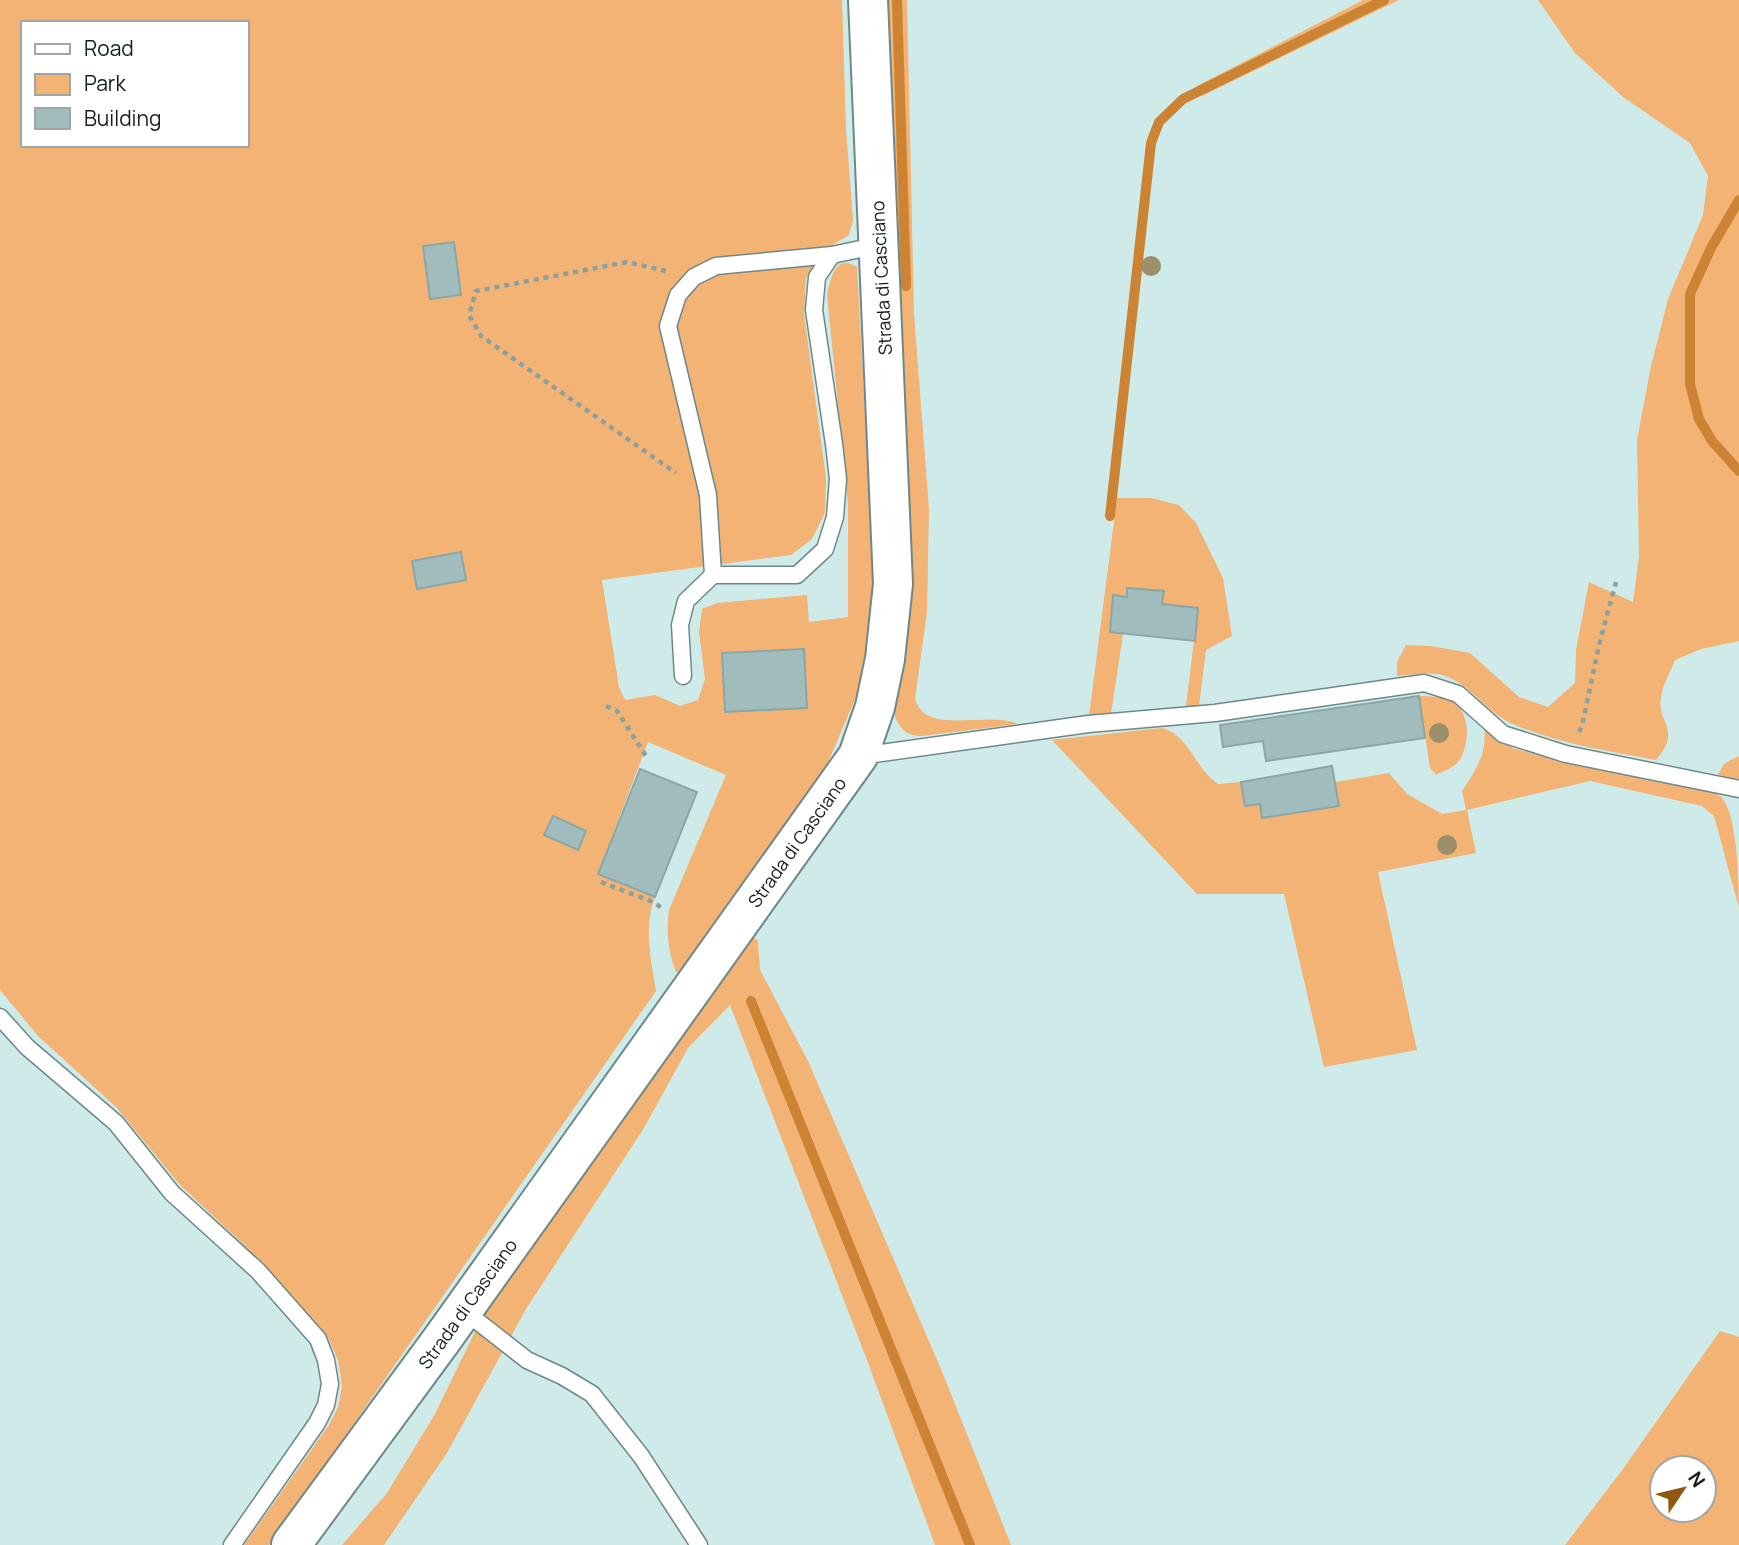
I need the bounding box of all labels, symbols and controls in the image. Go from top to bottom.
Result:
legend [21,21,248,147]
text: Road [84,34,134,62]
text: Park [84,69,126,97]
text: Building [84,104,161,132]
street label: Strada di Casciano [865,200,897,356]
street label: Strada di Casciano [742,772,851,912]
street label: Strada di Casciano [412,1234,522,1373]
north arrow [1648,1454,1718,1524]
text: N [1682,1466,1711,1492]

